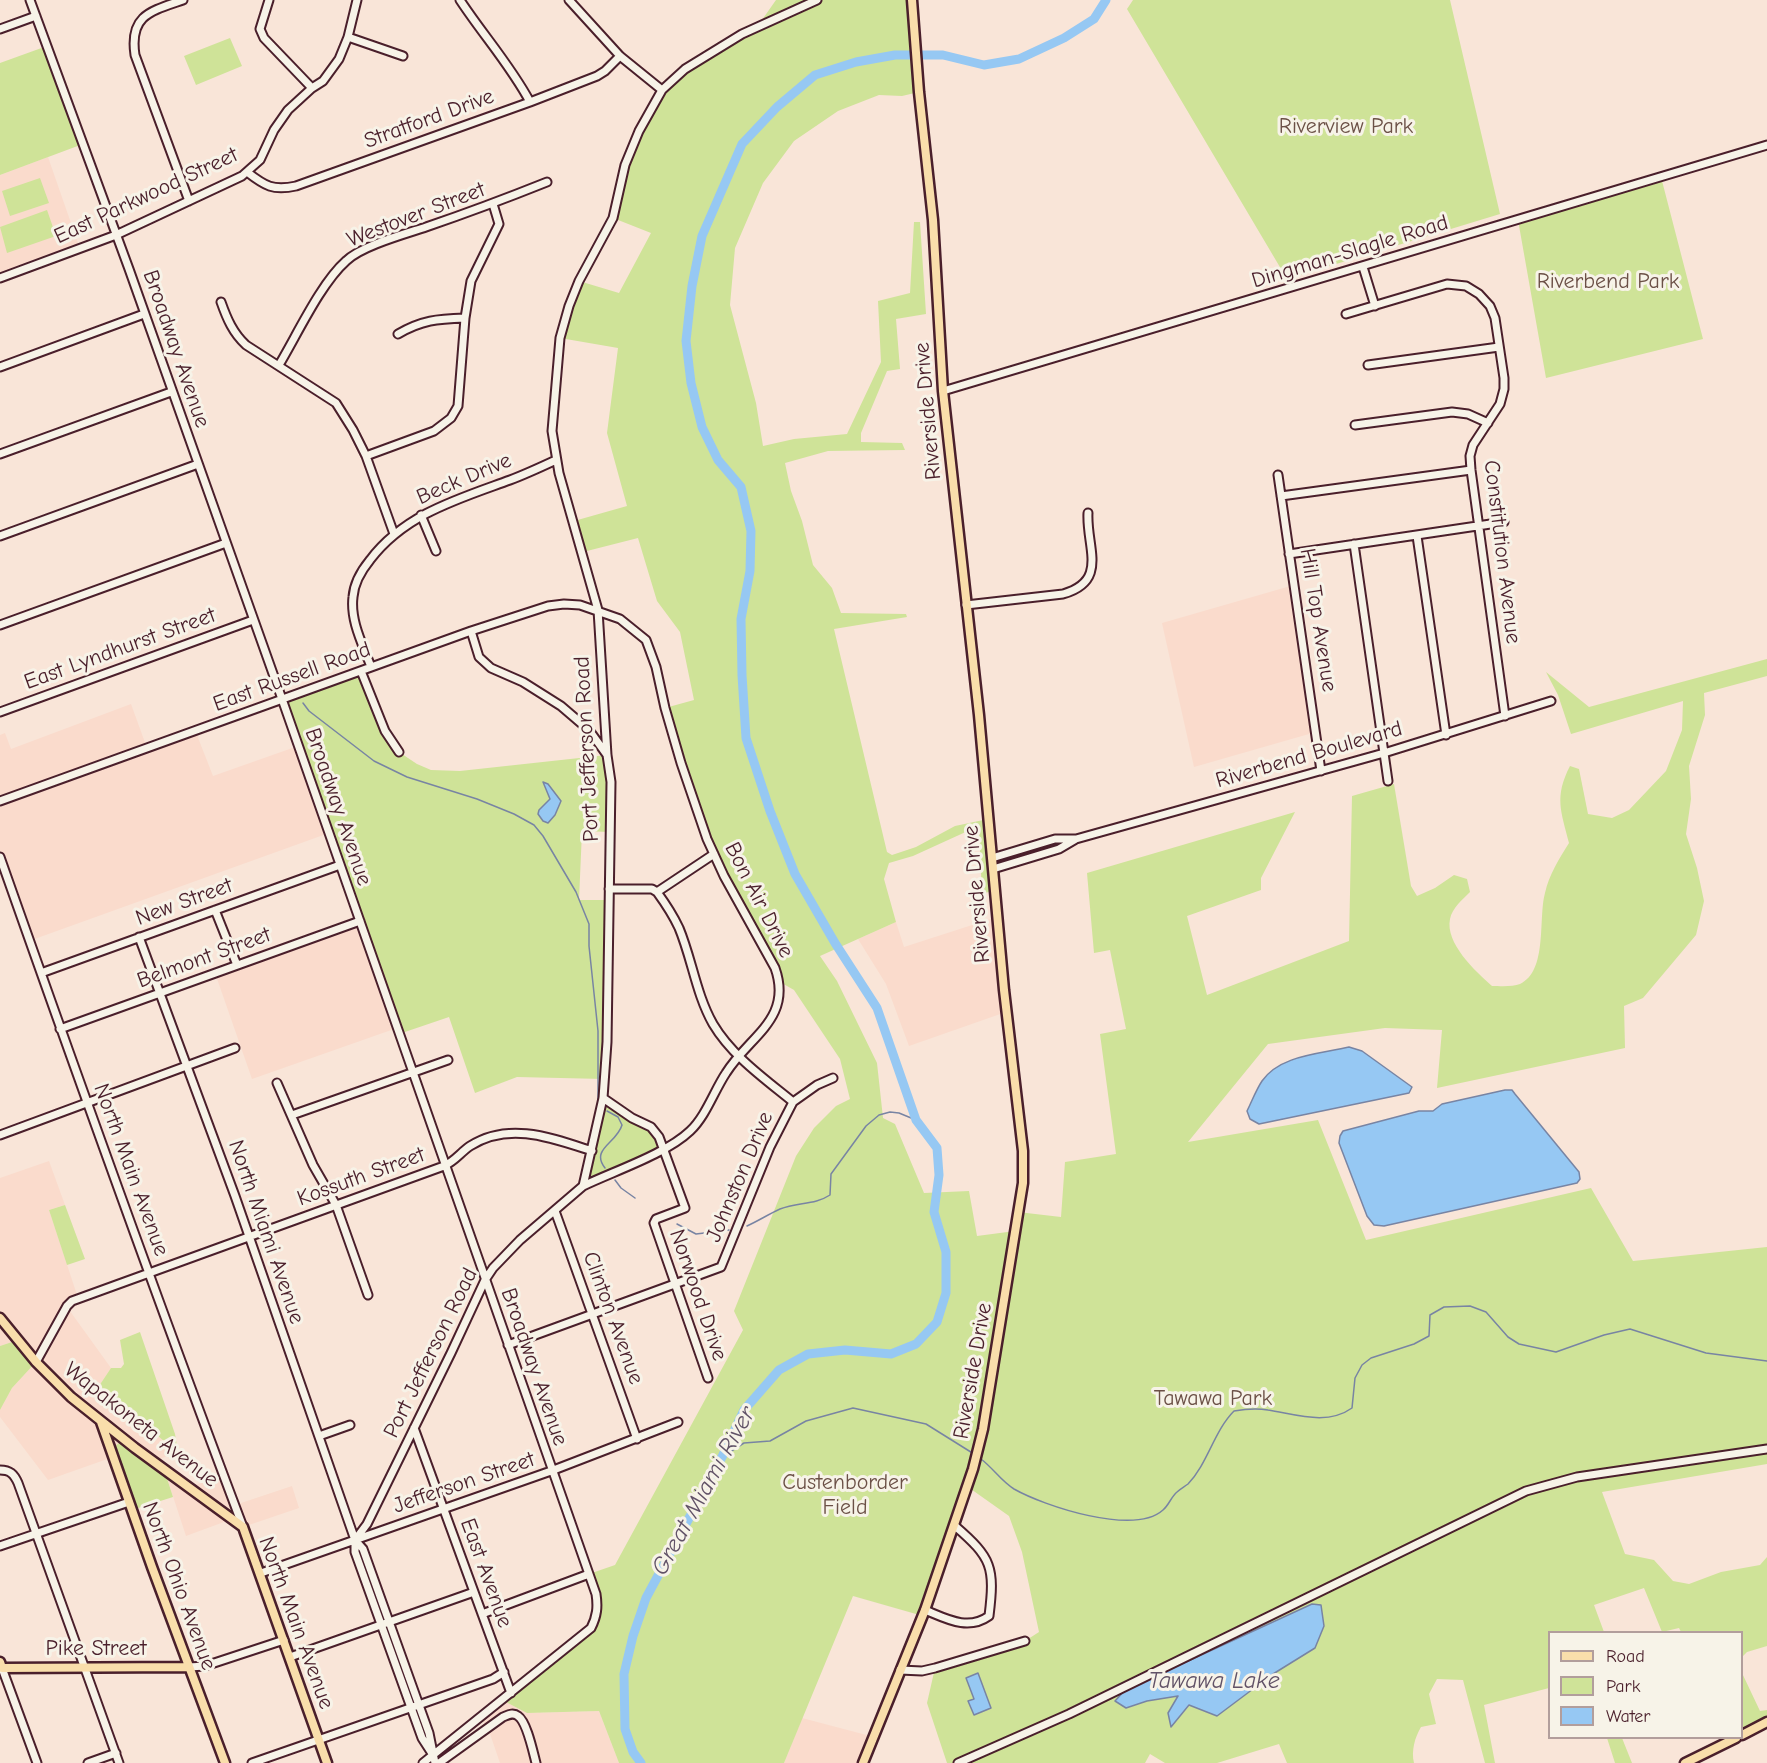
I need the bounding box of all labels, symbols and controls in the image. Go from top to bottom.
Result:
street label: Stratford Drive [360,83,498,155]
park label: Riverview Park [1279,114,1413,140]
street label: East Parkwood Street [50,142,242,250]
street label: Westover Street [343,177,489,253]
street label: Dingman-Slagle Road [1249,210,1451,294]
street label: Broadway Avenue [137,267,215,431]
park label: Riverbend Park [1537,269,1679,295]
street label: Riverside Drive [909,341,947,481]
street label: Beck Drive [413,447,515,511]
street label: Constitution Avenue [1478,459,1526,645]
street label: Hill Top Avenue [1294,546,1342,694]
street label: East Lyndhurst Street [21,602,219,696]
street label: East Russell Road [210,636,374,718]
street label: Port Jefferson Road [569,656,605,842]
street label: Riverbend Boulevard [1213,716,1405,794]
street label: Broadway Avenue [299,725,377,889]
street label: Riverside Drive [958,824,996,964]
street label: Bon Air Drive [719,838,799,962]
street label: New Street [132,872,236,932]
street label: Belmont Street [134,922,274,994]
street label: North Main Avenue [88,1080,174,1260]
street label: Johnston Drive [701,1108,779,1246]
street label: North Miami Avenue [222,1137,310,1327]
street label: Kossuth Street [294,1142,428,1212]
street label: Norwood Drive [663,1226,733,1364]
street label: Clinton Avenue [577,1248,649,1388]
street label: Port Jefferson Road [378,1264,484,1442]
street label: Broadway Avenue [495,1285,573,1449]
street label: Riverside Drive [948,1301,998,1441]
street label: Wapakoneta Avenue [59,1357,223,1493]
park label: Tawawa Park [1154,1386,1272,1412]
water label: Great Miami River [646,1402,762,1580]
street label: Jefferson Street [390,1446,538,1520]
park label: Custenborder Field [782,1470,908,1522]
street label: North Ohio Avenue [136,1498,222,1674]
street label: East Avenue [454,1515,518,1631]
street label: North Main Avenue [253,1533,339,1713]
legend [1548,1631,1743,1739]
street label: Pike Street [46,1636,146,1662]
text: Road [1606,1646,1645,1667]
water label: Tawawa Lake [1148,1667,1280,1695]
text: Park [1606,1676,1640,1697]
text: Water [1606,1706,1650,1727]

